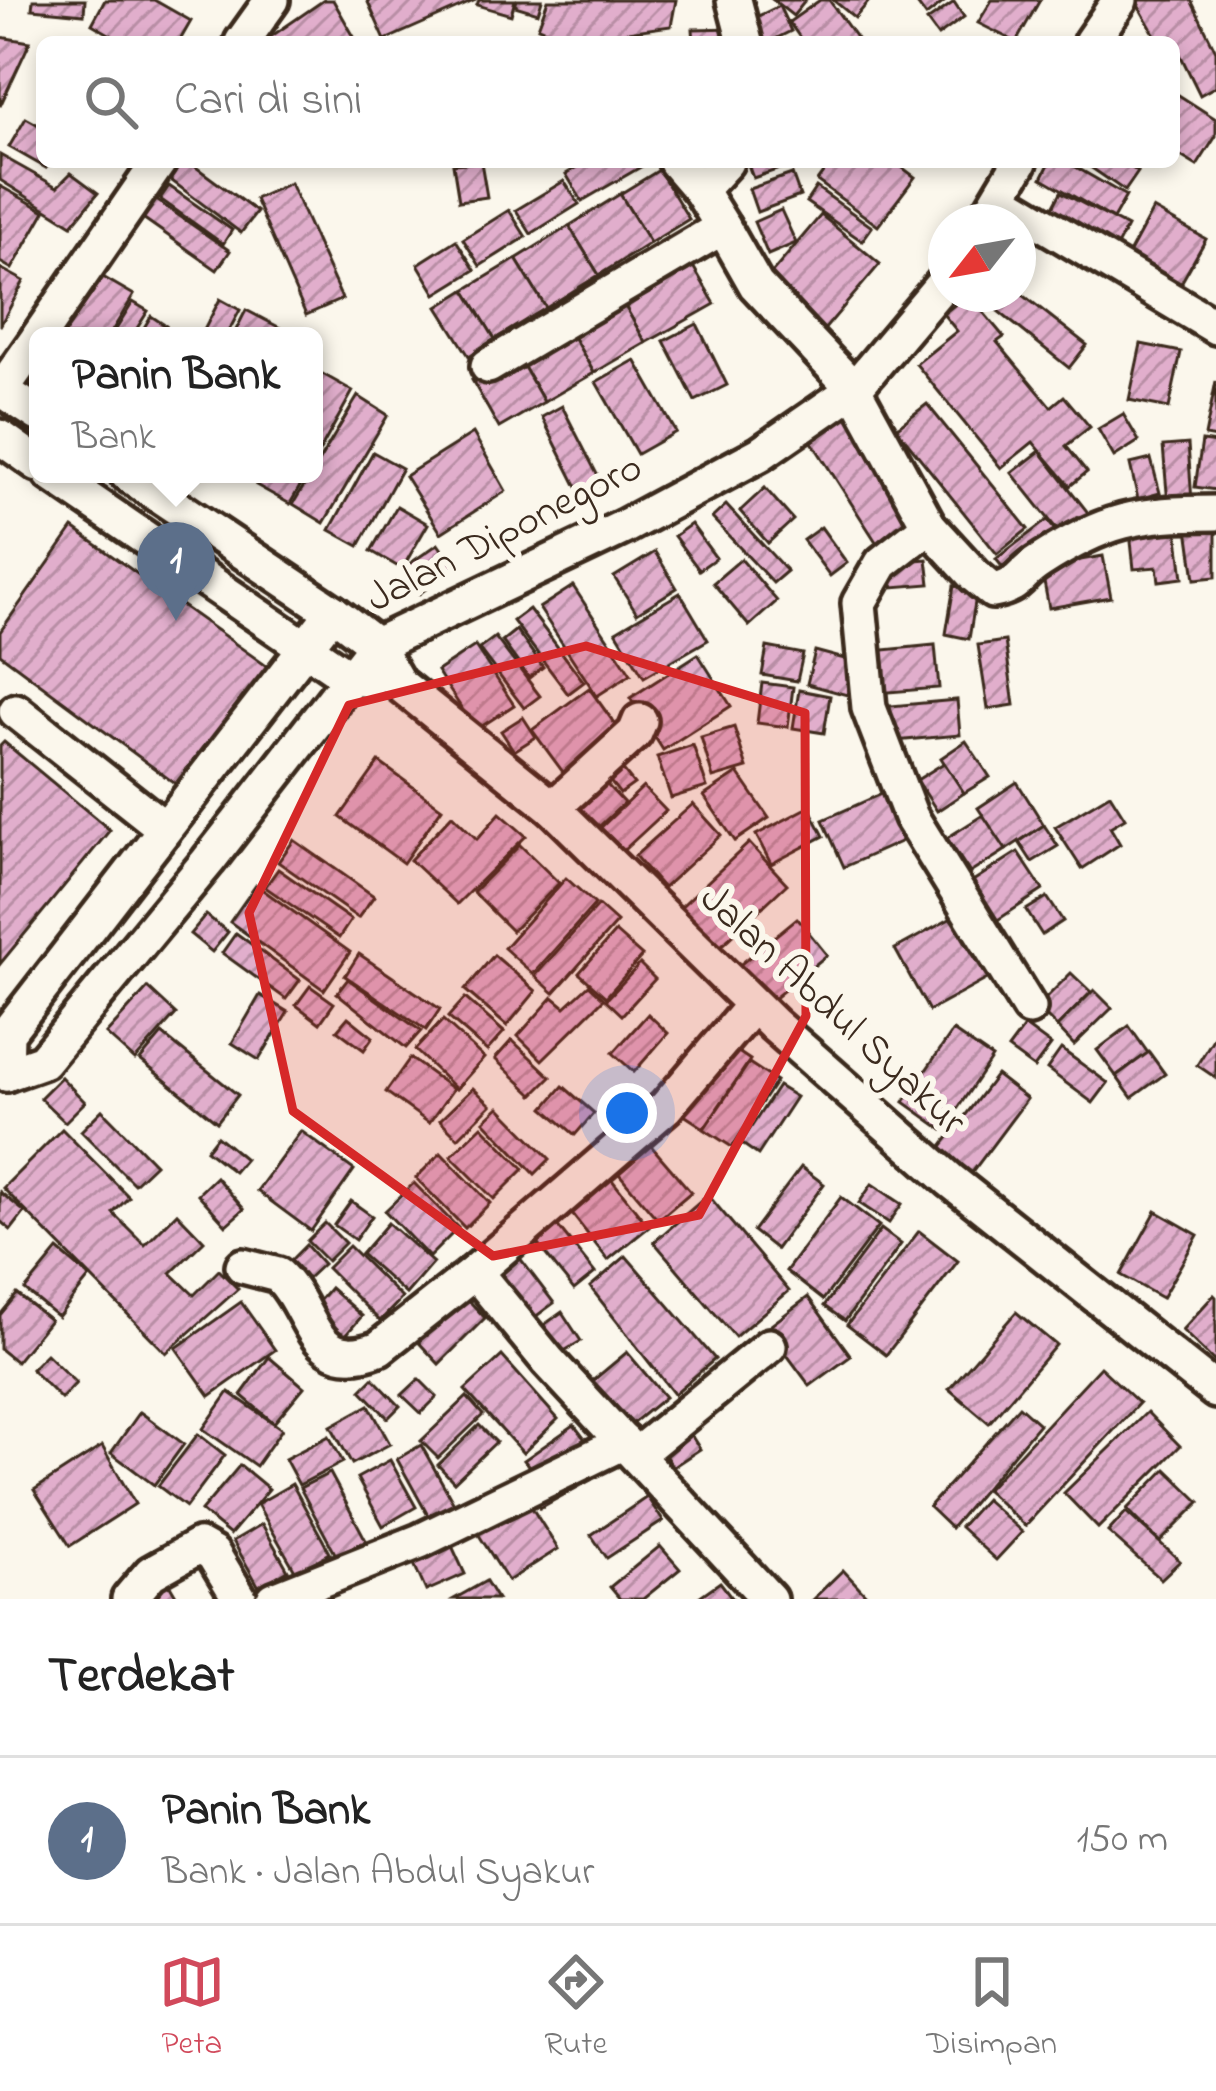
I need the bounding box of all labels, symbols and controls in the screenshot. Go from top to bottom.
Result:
search box [36,36,1180,168]
icon: search [78,69,144,135]
text: Cari di sini [174,69,362,135]
north arrow [928,204,1036,312]
popup [29,327,323,483]
text: Panin Bank [72,344,280,410]
text: Bank [72,410,156,467]
street label: Jalan Diponegoro [356,438,654,630]
pin: 1 [137,522,215,621]
street label: Jalan Abdul Syakur [685,871,980,1152]
your location [597,1083,657,1143]
text: Terdekat [48,1640,234,1715]
text: Panin Bank [162,1779,370,1845]
text: 1 [81,1812,93,1869]
text: 150 m [1076,1812,1168,1869]
text: Bank · Jalan Abdul Syakur [162,1845,594,1902]
tab: Peta [159,1949,225,2069]
tab: Rute [543,1949,609,2069]
tab: Disimpan [927,1949,1057,2069]

